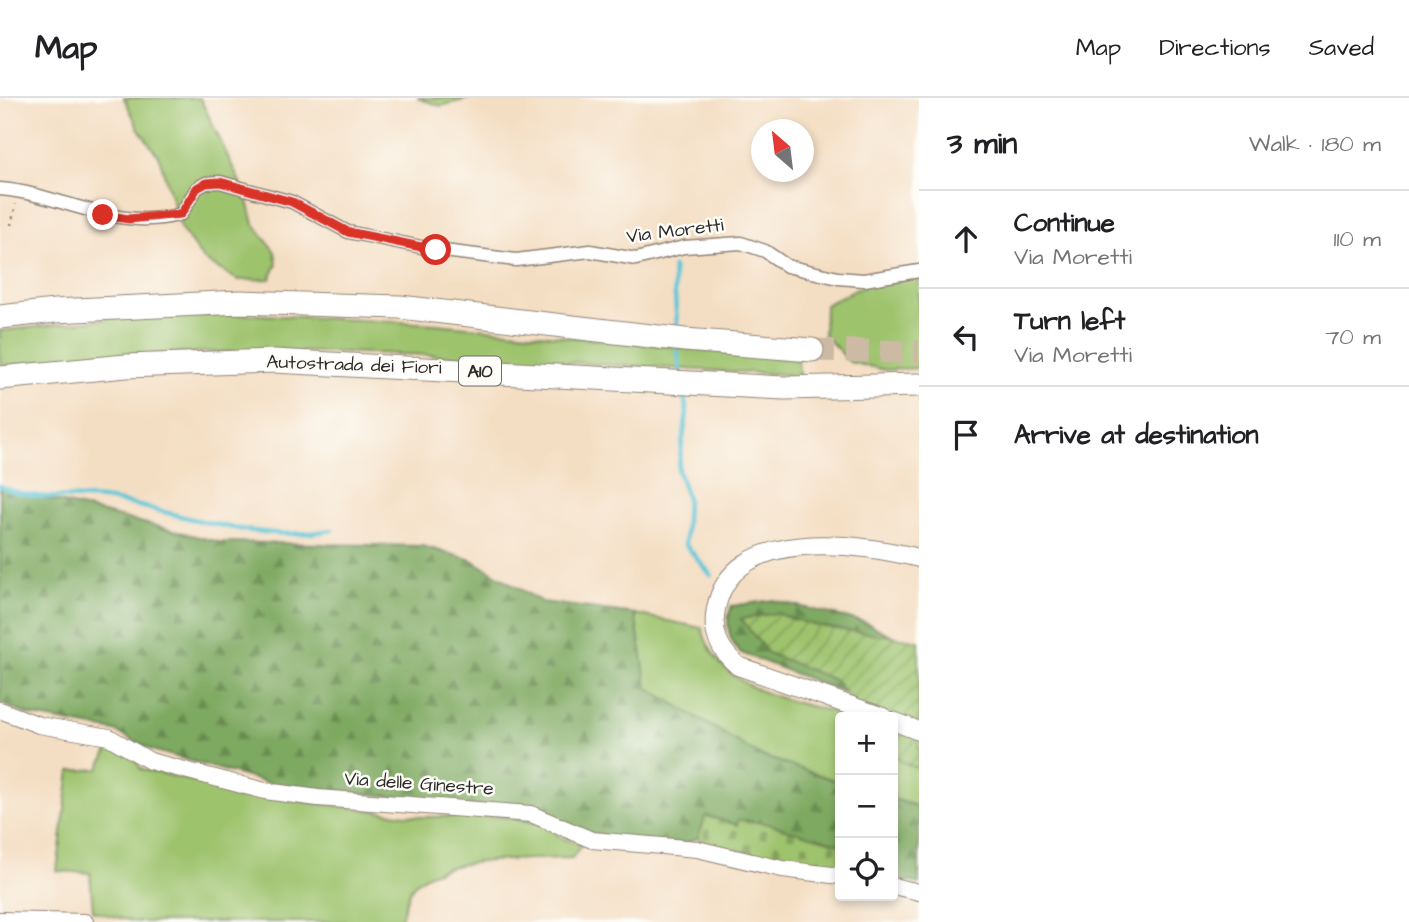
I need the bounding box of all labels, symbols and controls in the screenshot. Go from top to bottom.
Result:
text: Map [35,25,97,71]
text: Map [1076,31,1121,65]
text: Directions [1159,31,1271,65]
text: Saved [1309,31,1374,65]
north arrow [751,119,814,182]
text: 3 min [947,123,1017,165]
text: Walk · 180 m [1249,128,1381,160]
route end [87,199,118,230]
text: Continue [1014,205,1115,241]
street label: Via Moretti [625,212,725,250]
icon: ahead [947,220,985,258]
text: 110 m [1333,223,1381,255]
route start [420,234,451,265]
text: Via Moretti [1014,241,1132,273]
text: Turn left [1014,303,1125,339]
icon: left [947,318,985,356]
text: 70 m [1325,321,1381,353]
text: Via Moretti [1014,339,1132,371]
street label: Autostrada dei Fiori [266,348,442,382]
road number: A10 [459,356,501,386]
icon: arrive [947,416,985,454]
text: Arrive at destination [1014,417,1259,453]
map controls [835,712,898,901]
button: + [835,712,898,775]
street label: Via delle Ginestre [343,765,495,803]
button: − [835,775,898,838]
button: locate [835,838,898,901]

